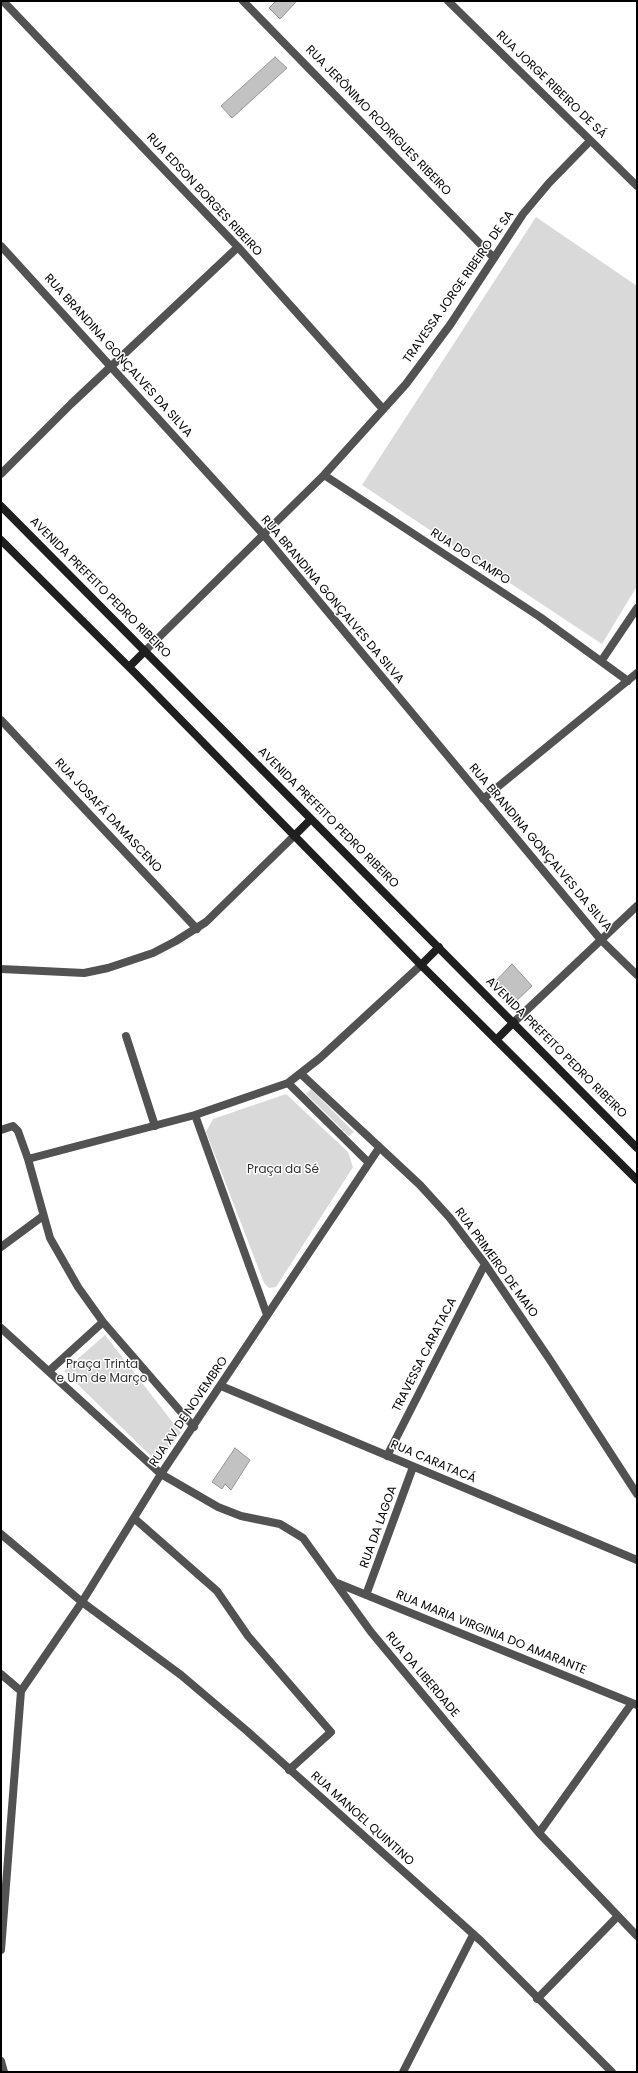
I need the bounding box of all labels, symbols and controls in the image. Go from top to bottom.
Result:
street label: RUA JORGE RIBEIRO DE SÁ [493,28,609,142]
street label: RUA JERÔNIMO RODRIGUES RIBEIRO [302,43,454,199]
street label: RUA EDSON BORGES RIBEIRO [143,131,265,259]
street label: TRAVESSA JORGE RIBEIRO DE SA [401,208,517,366]
street label: RUA BRANDINA GONÇALVES DA SILVA [41,272,195,440]
street label: RUA BRANDINA GONÇALVES DA SILVA [258,513,406,687]
street label: AVENIDA PREFEITO PEDRO RIBEIRO [27,515,173,661]
street label: RUA DO CAMPO [428,526,512,588]
street label: AVENIDA PREFEITO PEDRO RIBEIRO [255,745,401,891]
street label: RUA JOSAFÁ DAMASCENO [51,756,165,876]
street label: RUA BRANDINA GONÇALVES DA SILVA [466,761,614,935]
street label: AVENIDA PREFEITO PEDRO RIBEIRO [483,975,629,1121]
park label: Praça da Sé [247,1163,319,1177]
street label: RUA PRIMEIRO DE MAIO [451,1205,541,1321]
street label: TRAVESSA CARATACA [390,1296,460,1414]
street label: RUA XV DE NOVEMBRO [147,1354,231,1470]
park label: Praça Trinta e Um de Março [57,1358,147,1386]
street label: RUA CARATACÁ [388,1438,478,1486]
street label: RUA DA LAGOA [357,1484,401,1570]
street label: RUA MARIA VIRGINIA DO AMARANTE [394,1588,588,1678]
street label: RUA DA LIBERDADE [382,1630,462,1720]
street label: RUA MANOEL QUINTINO [307,1769,417,1869]

